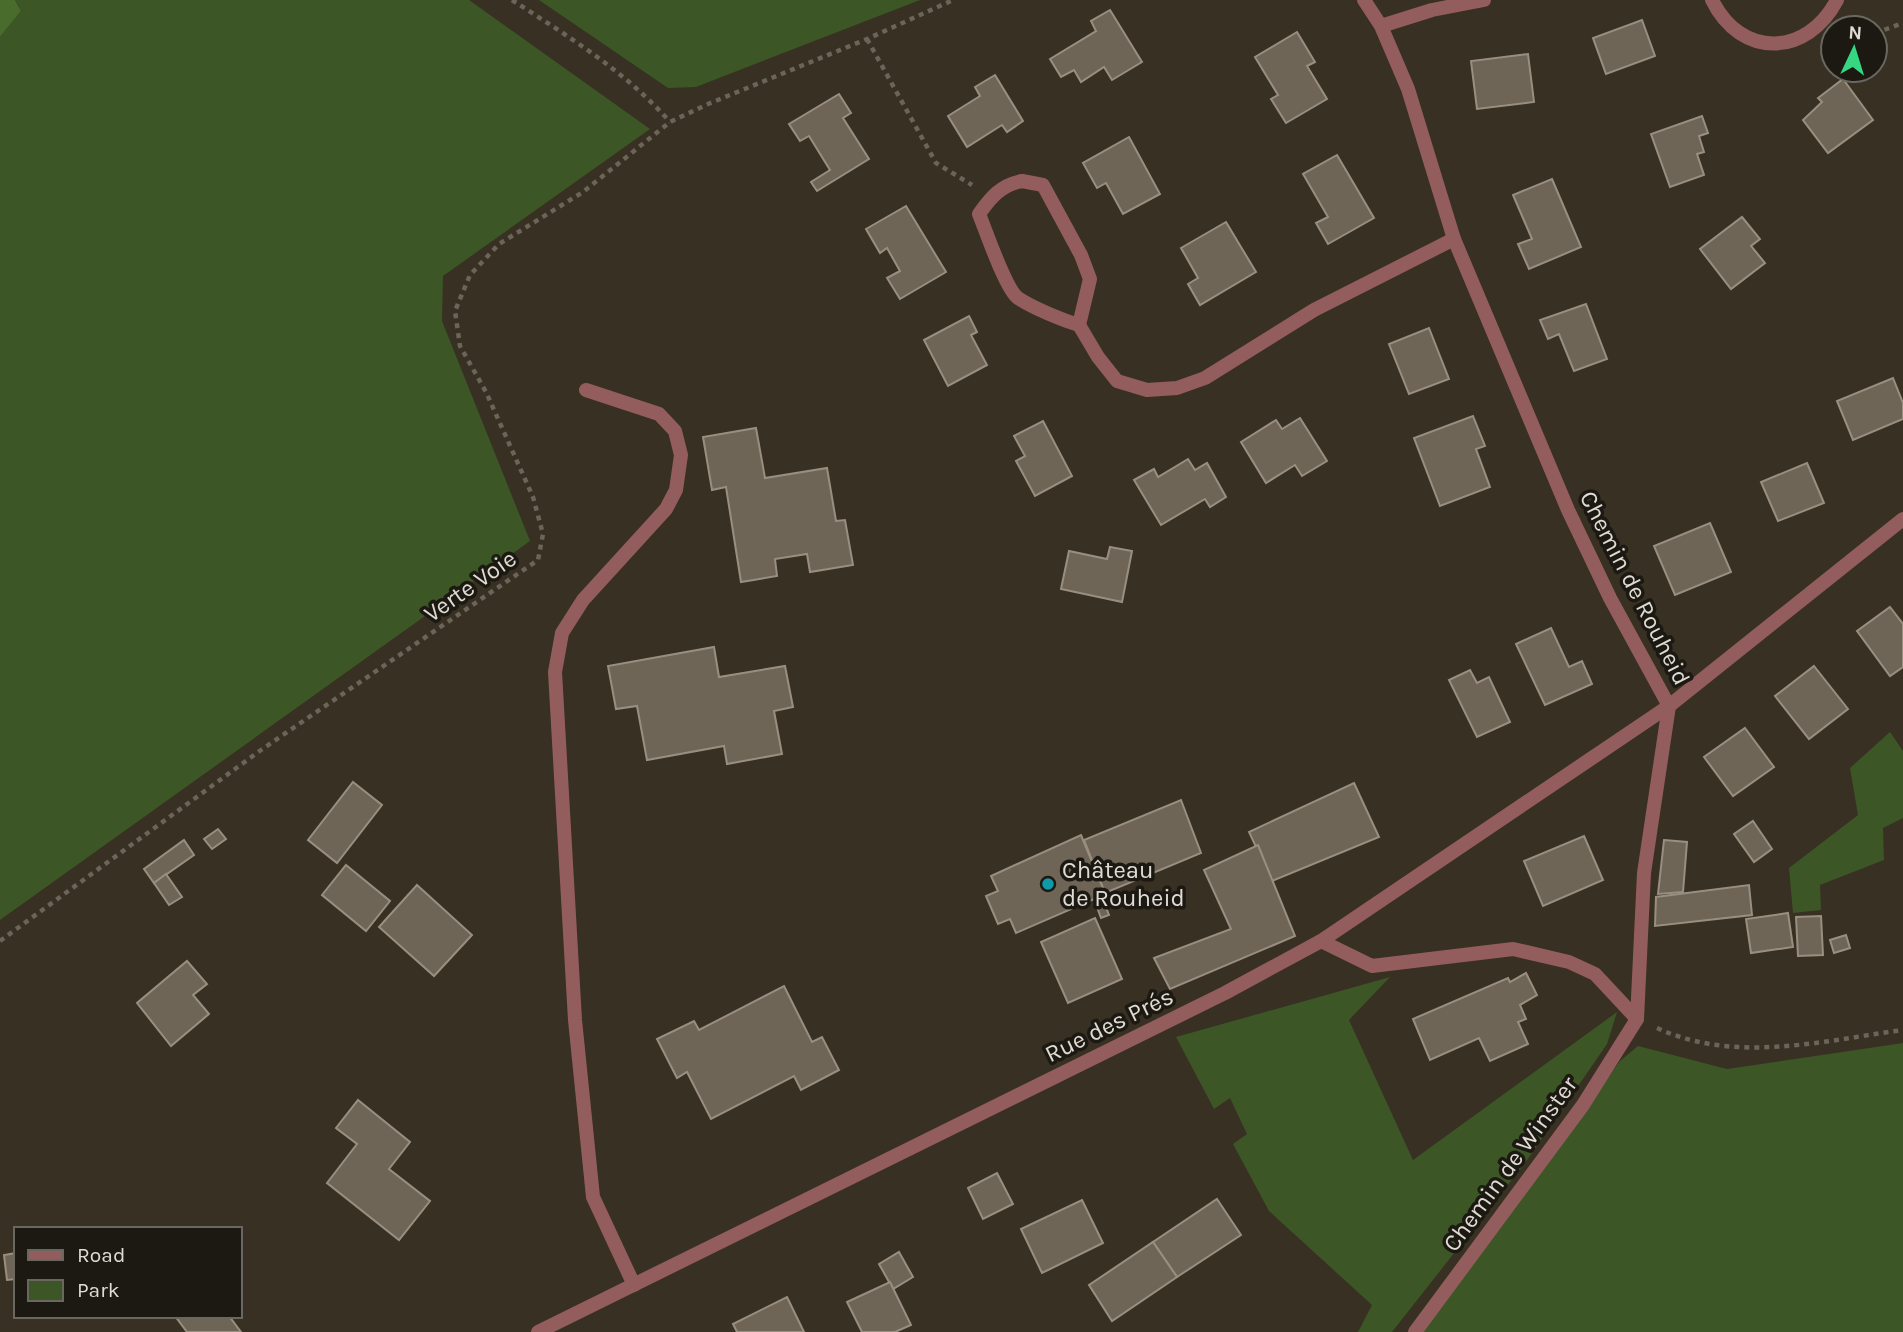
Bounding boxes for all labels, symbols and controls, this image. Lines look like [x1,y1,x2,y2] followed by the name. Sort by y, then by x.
[1819,14,1889,84] north arrow
[1848,22,1863,44] text: N
[1574,486,1696,690] street label: Chemin de Rouheid
[419,544,521,628] street label: Verte Voie
[1062,856,1185,912] place label: Château de Rouheid
[1040,876,1056,892] marker: Château de Rouheid
[1040,982,1178,1068] street label: Rue des Prés
[1437,1071,1583,1257] street label: Chemin de Winster
[14,1227,242,1318] legend
[77,1243,125,1267] text: Road
[77,1278,120,1302] text: Park

